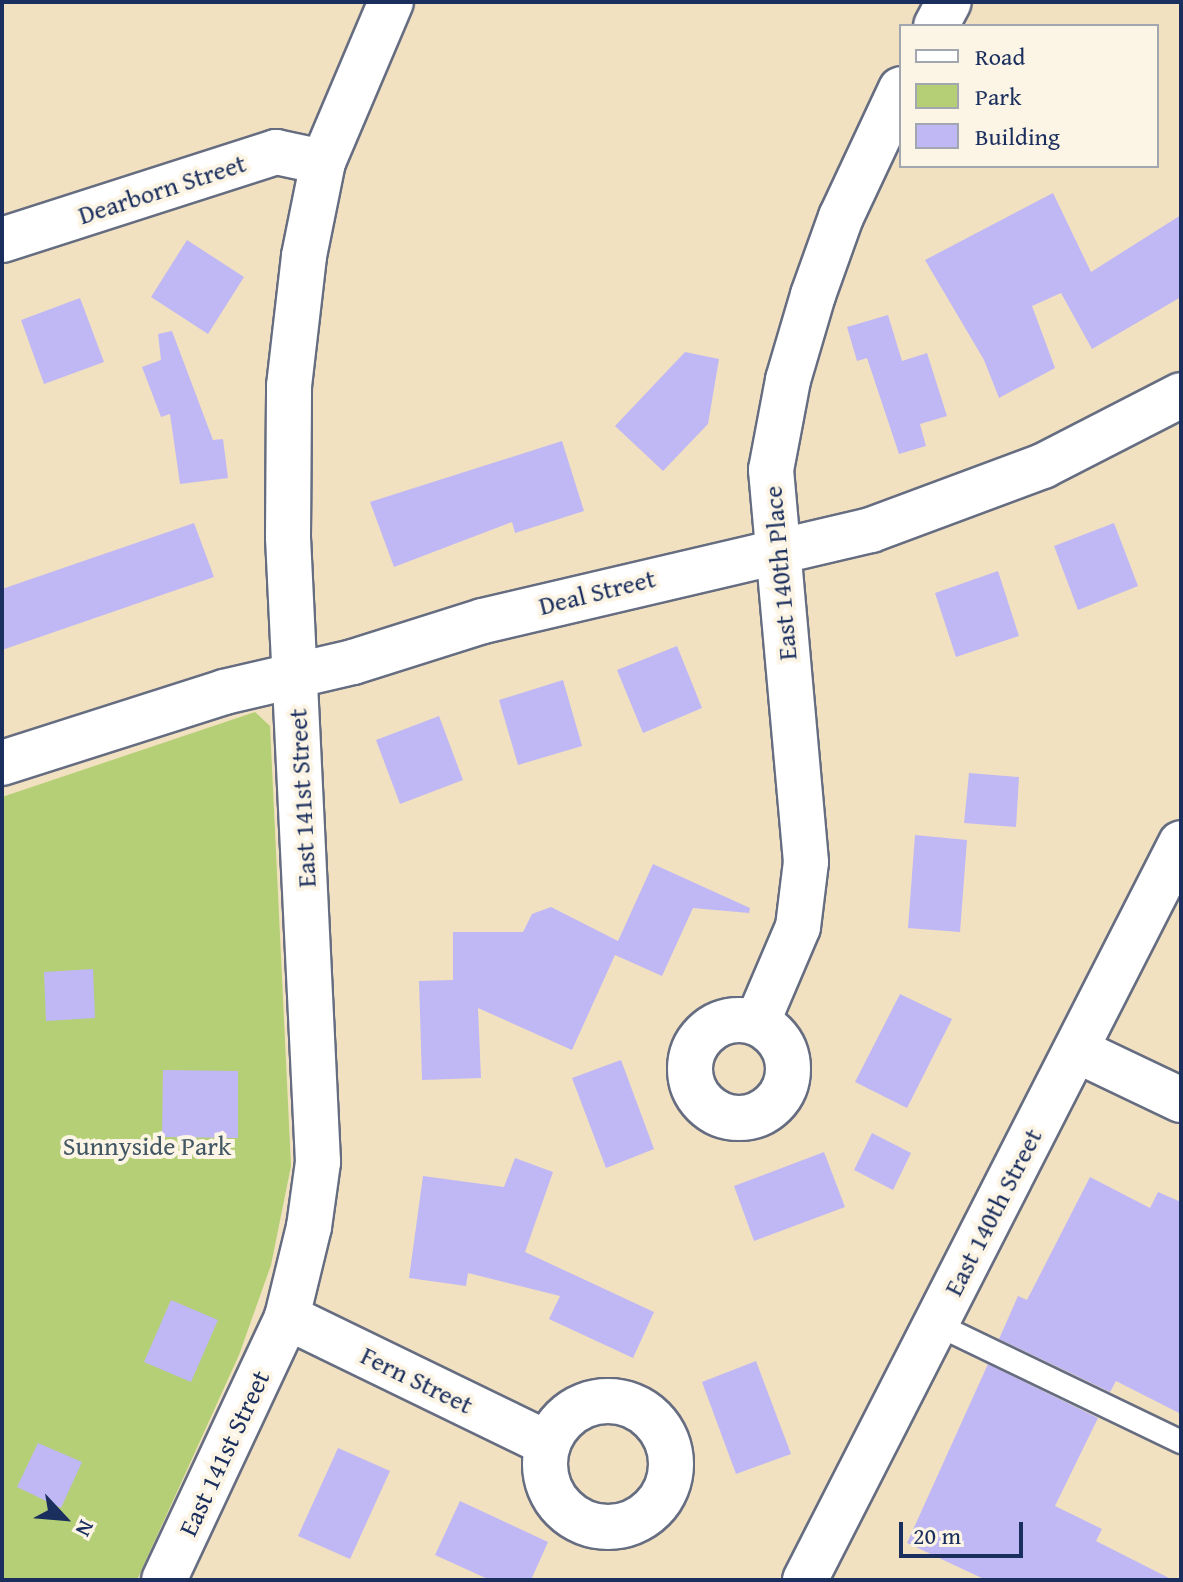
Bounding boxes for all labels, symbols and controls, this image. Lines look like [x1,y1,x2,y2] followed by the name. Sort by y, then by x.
[899,24,1159,168] legend
[975,39,1025,74] text: Road
[975,79,1021,114] text: Park
[975,119,1060,154] text: Building
[74,147,250,231] street label: Dearborn Street
[757,484,803,662] street label: East 140th Place
[535,562,659,622] street label: Deal Street
[282,708,322,888] street label: East 141st Street
[937,1123,1049,1301] street label: East 140th Street
[63,1130,231,1162] park label: Sunnyside Park
[356,1340,478,1420] street label: Fern Street
[172,1365,276,1541] street label: East 141st Street
[24,1478,104,1558] north arrow
[903,1506,1027,1556] scale bar
[68,1515,103,1542] text: N
[913,1518,961,1553] text: 20 m

